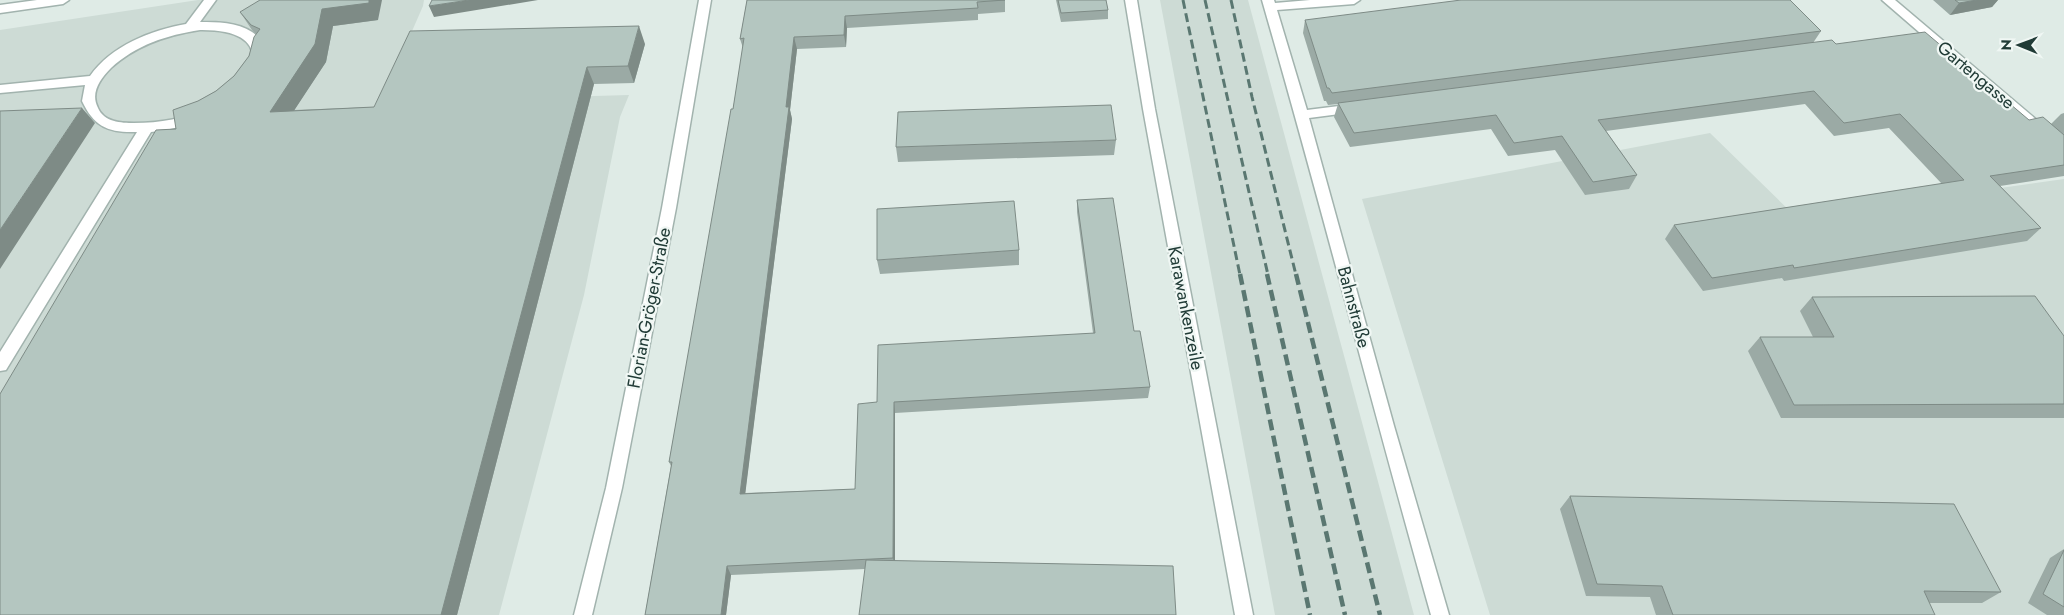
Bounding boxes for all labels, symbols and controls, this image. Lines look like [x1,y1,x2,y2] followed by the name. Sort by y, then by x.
[1994,20,2044,70] north arrow
[1931,35,2021,115] street label: Gartengasse
[1996,39,2016,51] text: N
[621,225,677,391] street label: Florian-Gröger-Straße
[1161,244,1211,372] street label: Karawankenzeile
[1331,263,1377,351] street label: Bahnstraße

